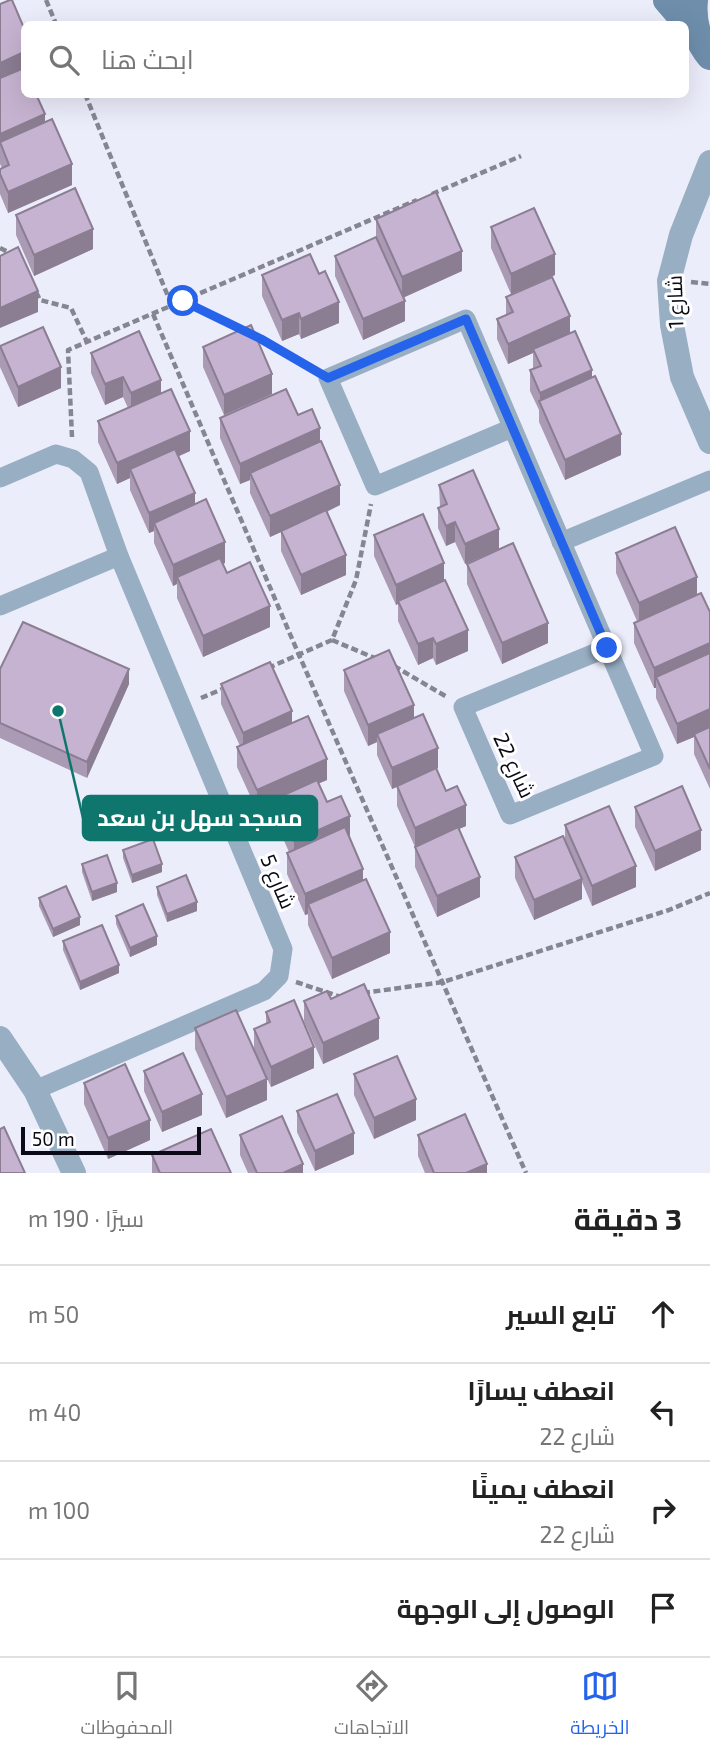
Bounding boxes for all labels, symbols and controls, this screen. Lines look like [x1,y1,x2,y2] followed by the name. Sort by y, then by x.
[21,21,689,98] search box
[45,41,83,79] icon: search
[101,43,194,74] text: ابحث هنا
[661,275,690,329] street label: شارع 1
[167,285,198,316] route start
[591,632,622,663] route end
[486,728,541,803] street label: شارع 22
[83,796,317,840] callout: مسجد سهل بن سعد
[97,803,303,832] text: مسجد سهل بن سعد
[254,850,302,913] street label: شارع 5
[21,1124,201,1156] scale bar
[32,1127,75,1150] text: 50 m
[574,1200,682,1236] text: 3 دقيقة
[28,1204,144,1232] text: سيرًا · 190 m
[644,1295,682,1333] icon: ahead
[506,1298,615,1329] text: تابع السير
[28,1300,80,1328] text: 50 m
[468,1374,615,1405] text: انعطف يسارًا
[644,1393,682,1431] icon: left
[28,1398,81,1426] text: 40 m
[539,1422,615,1450] text: شارع 22
[471,1472,615,1503] text: انعطف يمينًا
[644,1491,682,1529] icon: right
[28,1496,90,1524] text: 100 m
[539,1520,615,1548] text: شارع 22
[644,1589,682,1627] icon: arrive
[397,1592,615,1623] text: الوصول إلى الوجهة
[81,1667,173,1745] tab: المحفوظات
[334,1667,409,1745] tab: الاتجاهات
[570,1667,630,1745] tab: الخريطة

